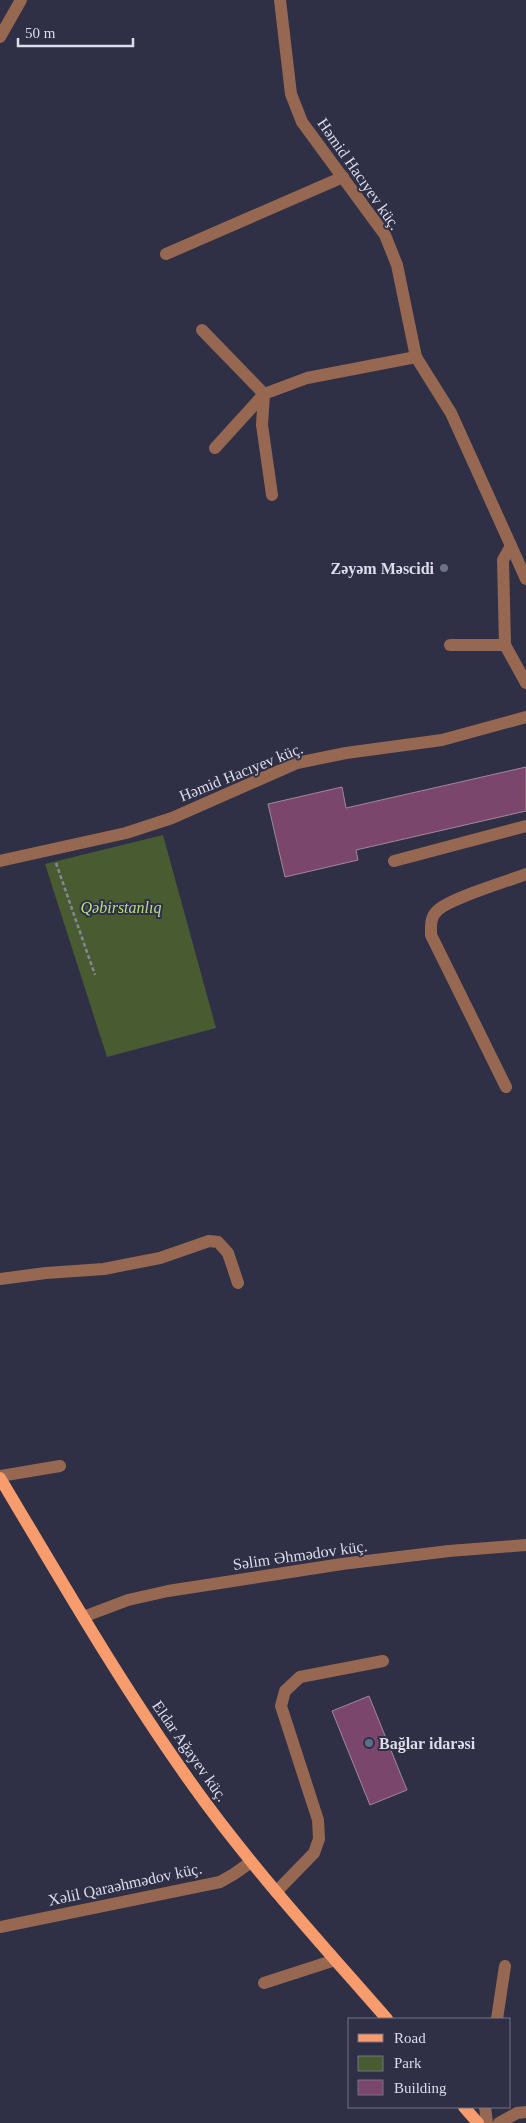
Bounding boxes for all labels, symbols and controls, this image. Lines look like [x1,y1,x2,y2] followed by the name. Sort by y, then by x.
[18,15,132,47] scale bar
[25,25,56,41] text: 50 m
[313,115,404,233] street label: Həmid Hacıyev küç.
[330,560,435,578] place label: Zəyəm Məscidi
[438,562,450,574] marker: Zəyəm Məscidi
[177,739,306,806] street label: Həmid Hacıyev küç.
[81,899,161,917] park label: Qəbirstanlıq
[232,1537,368,1574] street label: Səlim Əhmədov küç.
[148,1698,231,1805] street label: Eldar Ağayev küç.
[379,1735,476,1753] place label: Bağlar idarəsi
[363,1737,375,1749] marker: Bağlar idarəsi
[47,1859,204,1910] street label: Xəlil Qaraəhmədov küç.
[348,2018,511,2108] legend
[394,2030,426,2046] text: Road
[394,2055,422,2071] text: Park
[394,2080,447,2096] text: Building

